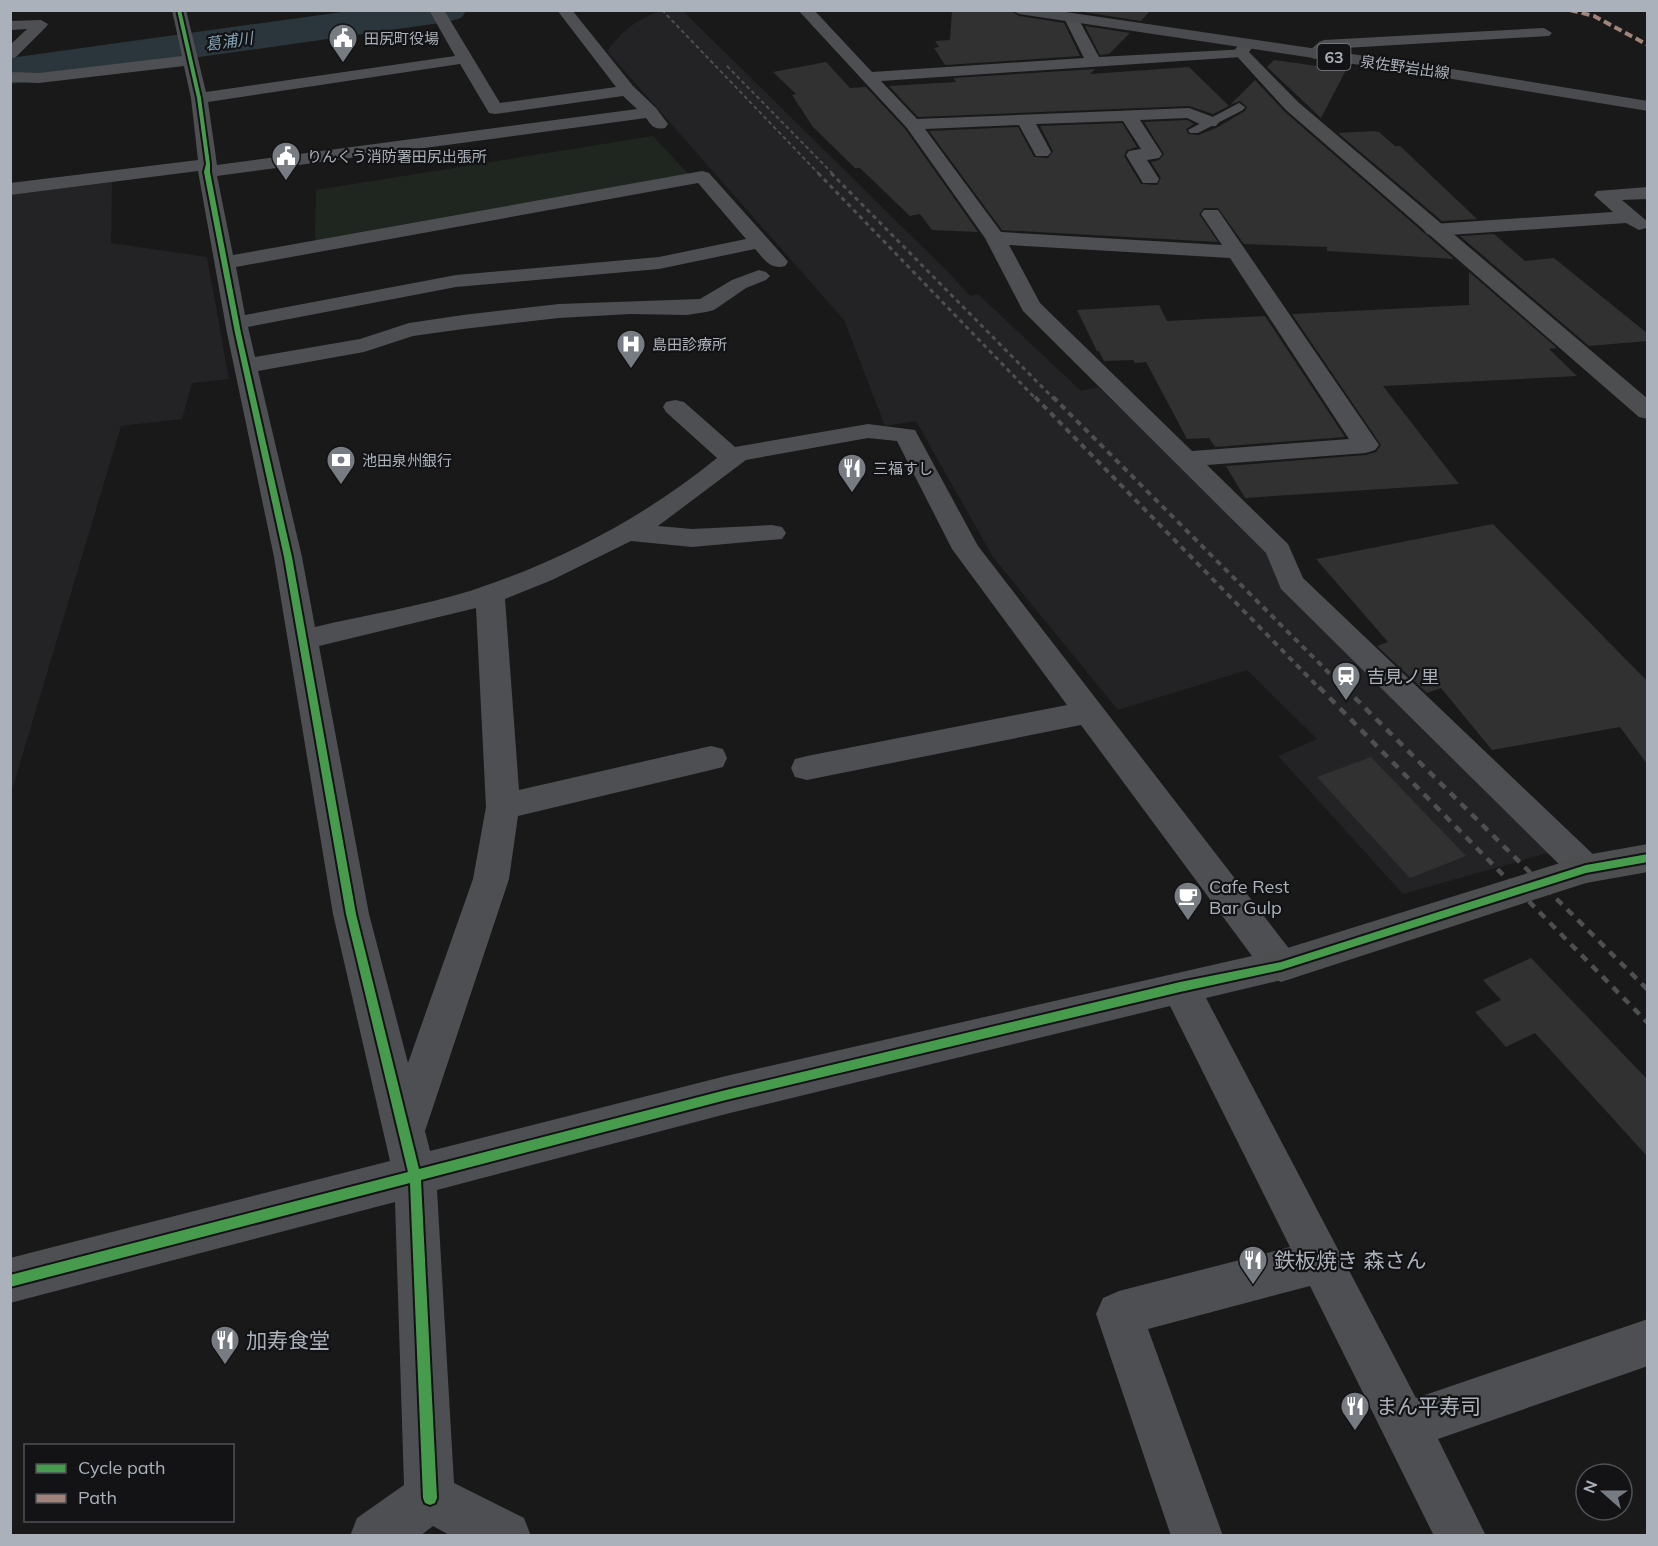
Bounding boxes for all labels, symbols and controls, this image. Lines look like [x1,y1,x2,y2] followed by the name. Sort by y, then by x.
[327,22,359,64] public building icon: 田尻町役場
[204,27,256,54] water label: 葛浦川
[364,29,439,48] place label: 田尻町役場
[1318,44,1350,70] road number: 63
[1359,51,1451,83] street label: 泉佐野岩出線
[270,140,302,182] public building icon: りんくう消防署田尻出張所
[307,147,487,166] place label: りんくう消防署田尻出張所
[615,328,647,370] hospital icon: 島田診療所
[652,335,727,354] place label: 島田診療所
[325,444,357,486] bank icon: 池田泉州銀行
[362,451,452,470] place label: 池田泉州銀行
[836,452,868,494] restaurant icon: 三福すし
[873,459,933,478] place label: 三福すし
[1330,660,1362,702] station icon: 吉見ノ里
[1367,665,1439,688] place label: 吉見ノ里
[1209,875,1289,919] place label: Cafe Rest Bar Gulp
[1172,880,1204,922] cafe icon: Cafe Rest Bar Gulp
[1237,1244,1269,1286] restaurant icon: 鉄板焼き 森さん
[1274,1247,1426,1273] place label: 鉄板焼き 森さん
[209,1324,241,1366] restaurant icon: 加寿食堂
[246,1327,330,1353] place label: 加寿食堂
[1339,1390,1371,1432] restaurant icon: まん平寿司
[1376,1393,1481,1419] place label: まん平寿司
[24,1444,234,1522] legend
[78,1456,165,1479] text: Cycle path
[1574,1462,1634,1522] north arrow
[1578,1477,1601,1496] text: N
[78,1486,117,1509] text: Path

